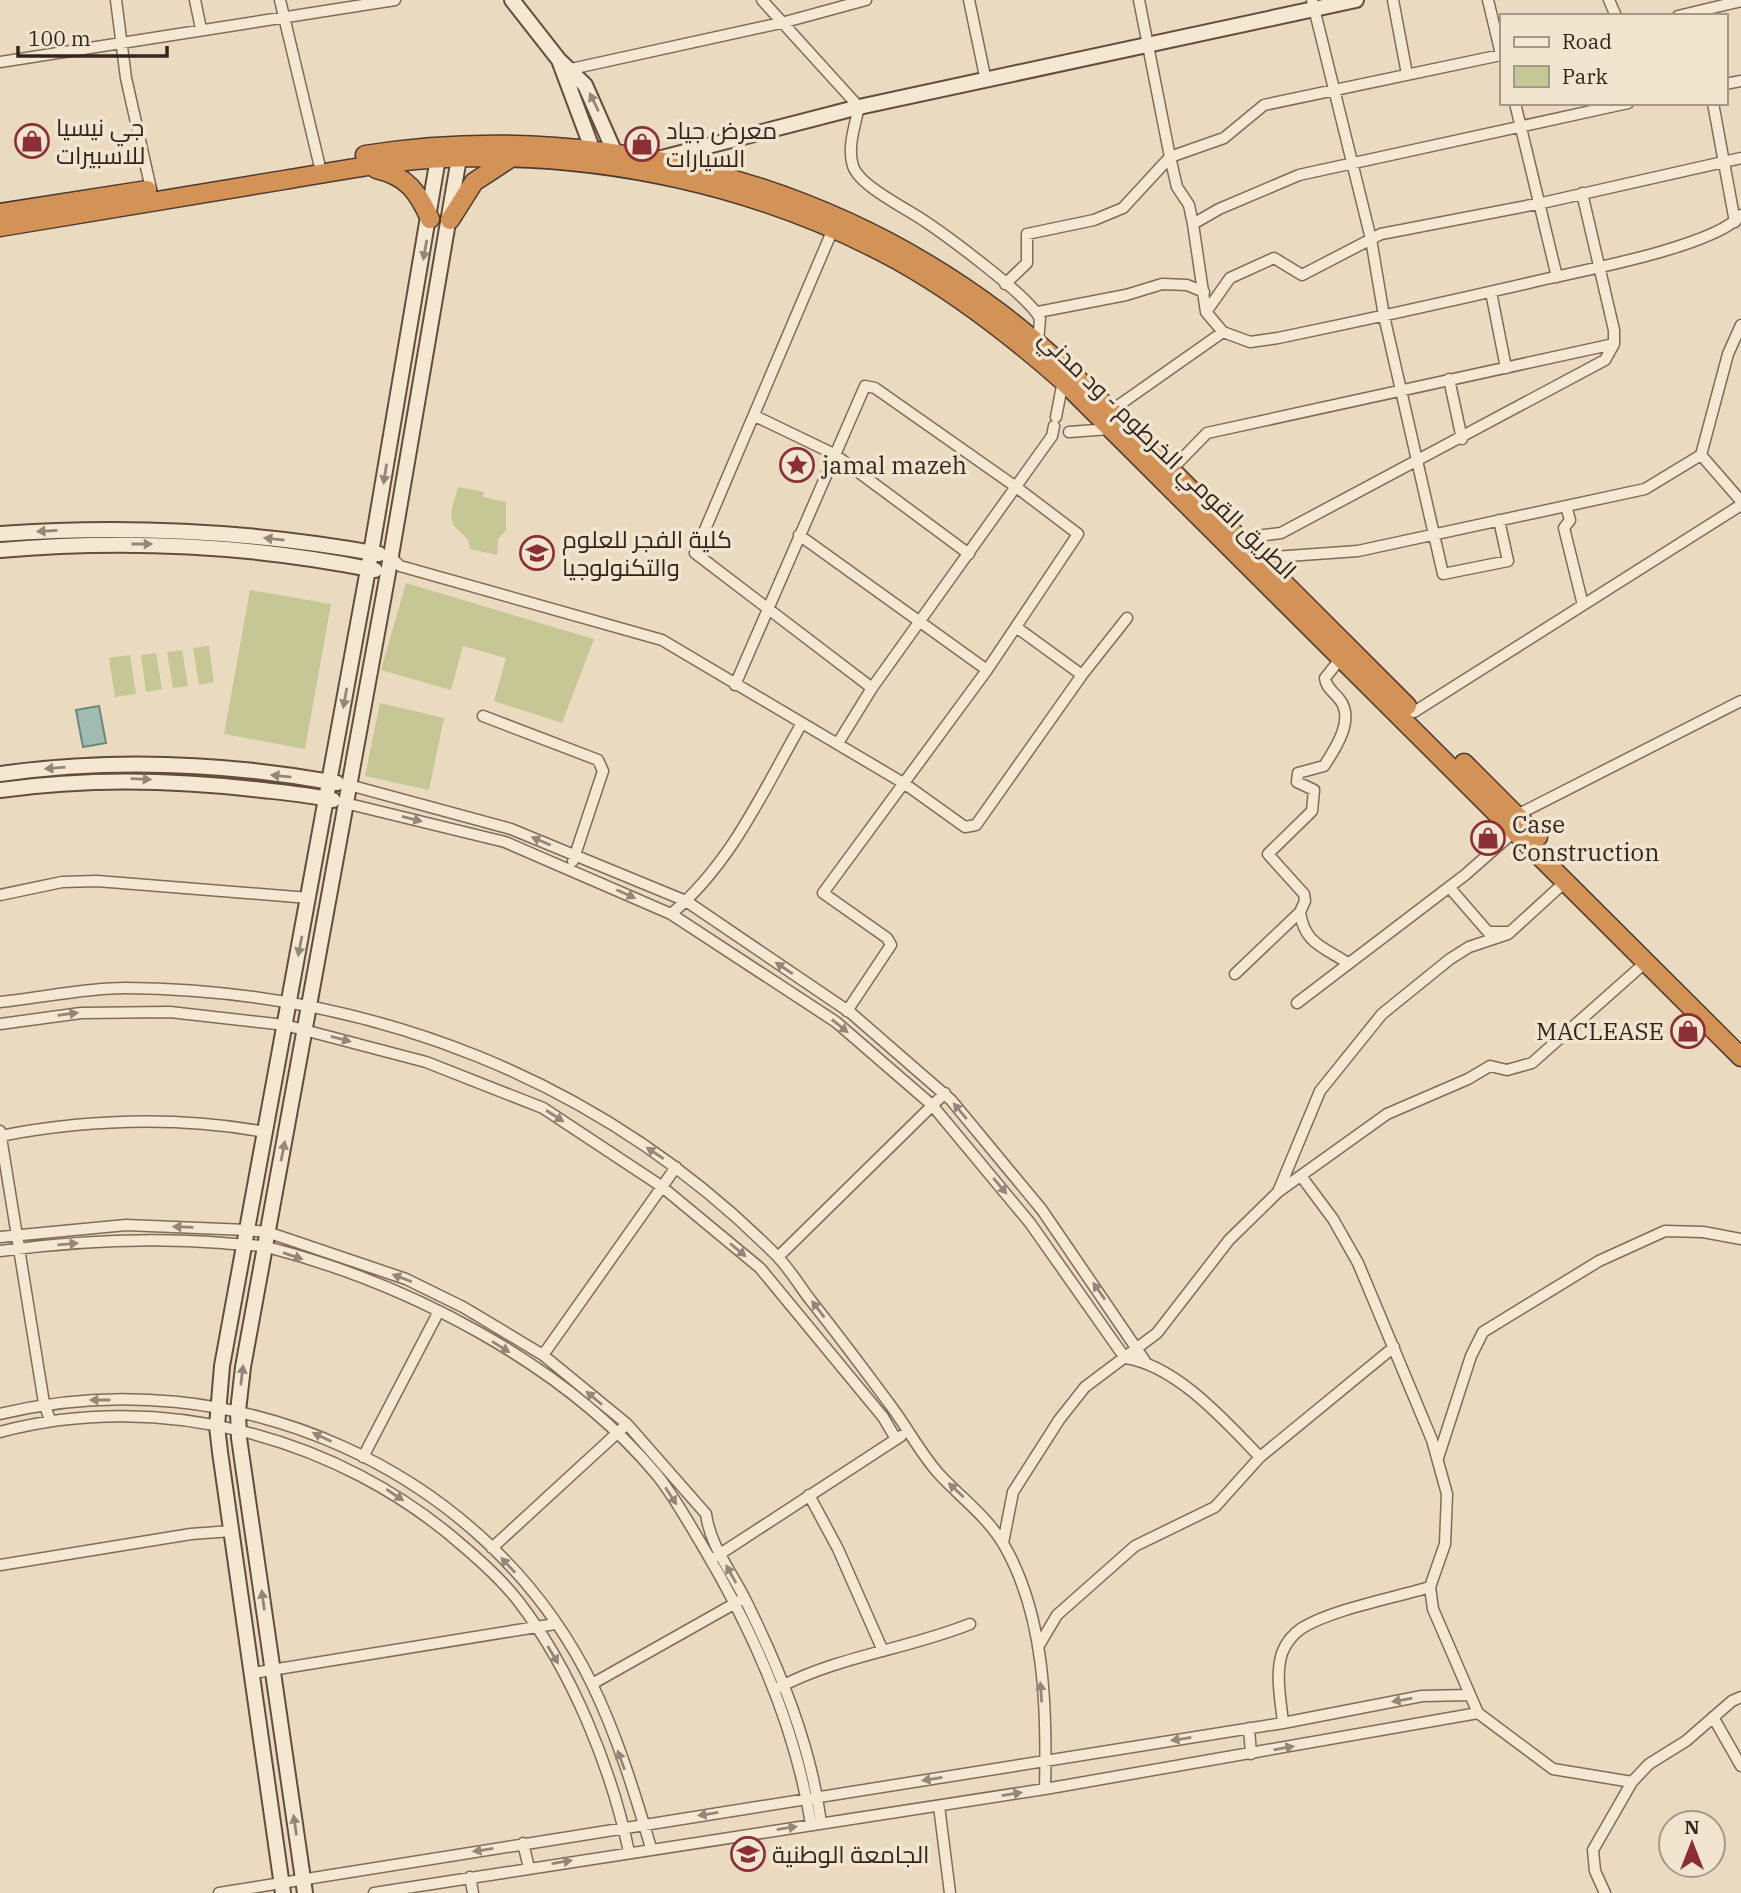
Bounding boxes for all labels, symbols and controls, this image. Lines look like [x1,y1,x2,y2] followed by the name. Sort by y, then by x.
[18,14,166,58] scale bar
[1500,14,1727,105] legend
[28,24,91,52] text: 100 m
[1562,27,1612,55] text: Road
[1562,62,1609,90] text: Park
[589,92,600,112] one-way arrow
[56,111,145,171] place label: جي نيسيا للاسبيرات
[666,114,777,174] place label: معرض جياد السيارات
[13,122,51,160] shop icon: جي نيسيا للاسبيرات
[623,125,661,163] shop icon: معرض جياد السيارات
[419,239,430,261] one-way arrow
[1030,322,1304,589] street label: الطريق القومي الخرطوم - ود مدني
[778,446,816,484] place icon: jamal mazeh
[821,449,967,481] place label: jamal mazeh
[379,463,390,485] one-way arrow
[562,523,732,583] place label: كلية الفجر للعلوم والتكنولوجيا
[36,526,58,537] one-way arrow
[263,534,285,545] one-way arrow
[518,534,556,572] school or university icon: كلية الفجر للعلوم والتكنولوجيا
[131,538,153,550] one-way arrow
[339,687,350,709] one-way arrow
[44,763,66,774] one-way arrow
[270,771,292,782] one-way arrow
[130,774,152,785] one-way arrow
[1512,808,1659,868] place label: Case Construction
[401,814,423,825] one-way arrow
[1469,819,1507,857] shop icon: Case Construction
[530,835,551,846] one-way arrow
[616,888,636,900] one-way arrow
[294,935,305,957] one-way arrow
[775,961,793,975] one-way arrow
[57,1009,79,1020] one-way arrow
[1669,1012,1707,1050] shop icon: MACLEASE
[1536,1015,1664,1047] place label: MACLEASE
[830,1018,848,1033] one-way arrow
[331,1034,353,1045] one-way arrow
[953,1102,968,1120] one-way arrow
[545,1109,564,1122] one-way arrow
[277,1140,288,1162] one-way arrow
[645,1147,664,1160] one-way arrow
[992,1178,1007,1195] one-way arrow
[171,1222,193,1233] one-way arrow
[57,1238,79,1249] one-way arrow
[729,1242,747,1258] one-way arrow
[283,1251,304,1262] one-way arrow
[392,1273,413,1284] one-way arrow
[1092,1282,1106,1300] one-way arrow
[810,1301,825,1319] one-way arrow
[491,1341,510,1354] one-way arrow
[237,1364,248,1386] one-way arrow
[586,1390,604,1405] one-way arrow
[88,1394,110,1406] one-way arrow
[312,1431,332,1442] one-way arrow
[948,1482,965,1498] one-way arrow
[664,1486,677,1506] one-way arrow
[385,1489,404,1502] one-way arrow
[500,1556,516,1574] one-way arrow
[725,1564,737,1584] one-way arrow
[258,1589,269,1611] one-way arrow
[547,1645,560,1664] one-way arrow
[1035,1681,1046,1703] one-way arrow
[1391,1694,1413,1705] one-way arrow
[1170,1734,1192,1745] one-way arrow
[1273,1742,1295,1753] one-way arrow
[616,1749,627,1770] one-way arrow
[921,1774,943,1785] one-way arrow
[1001,1788,1023,1799] one-way arrow
[697,1809,719,1820] one-way arrow
[1657,1809,1727,1879] north arrow
[289,1814,300,1836] one-way arrow
[1684,1815,1700,1839] text: N
[776,1822,798,1833] one-way arrow
[729,1835,767,1873] school or university icon: الجامعة الوطنية
[772,1838,929,1870] place label: الجامعة الوطنية
[472,1845,494,1856] one-way arrow
[551,1856,573,1867] one-way arrow

